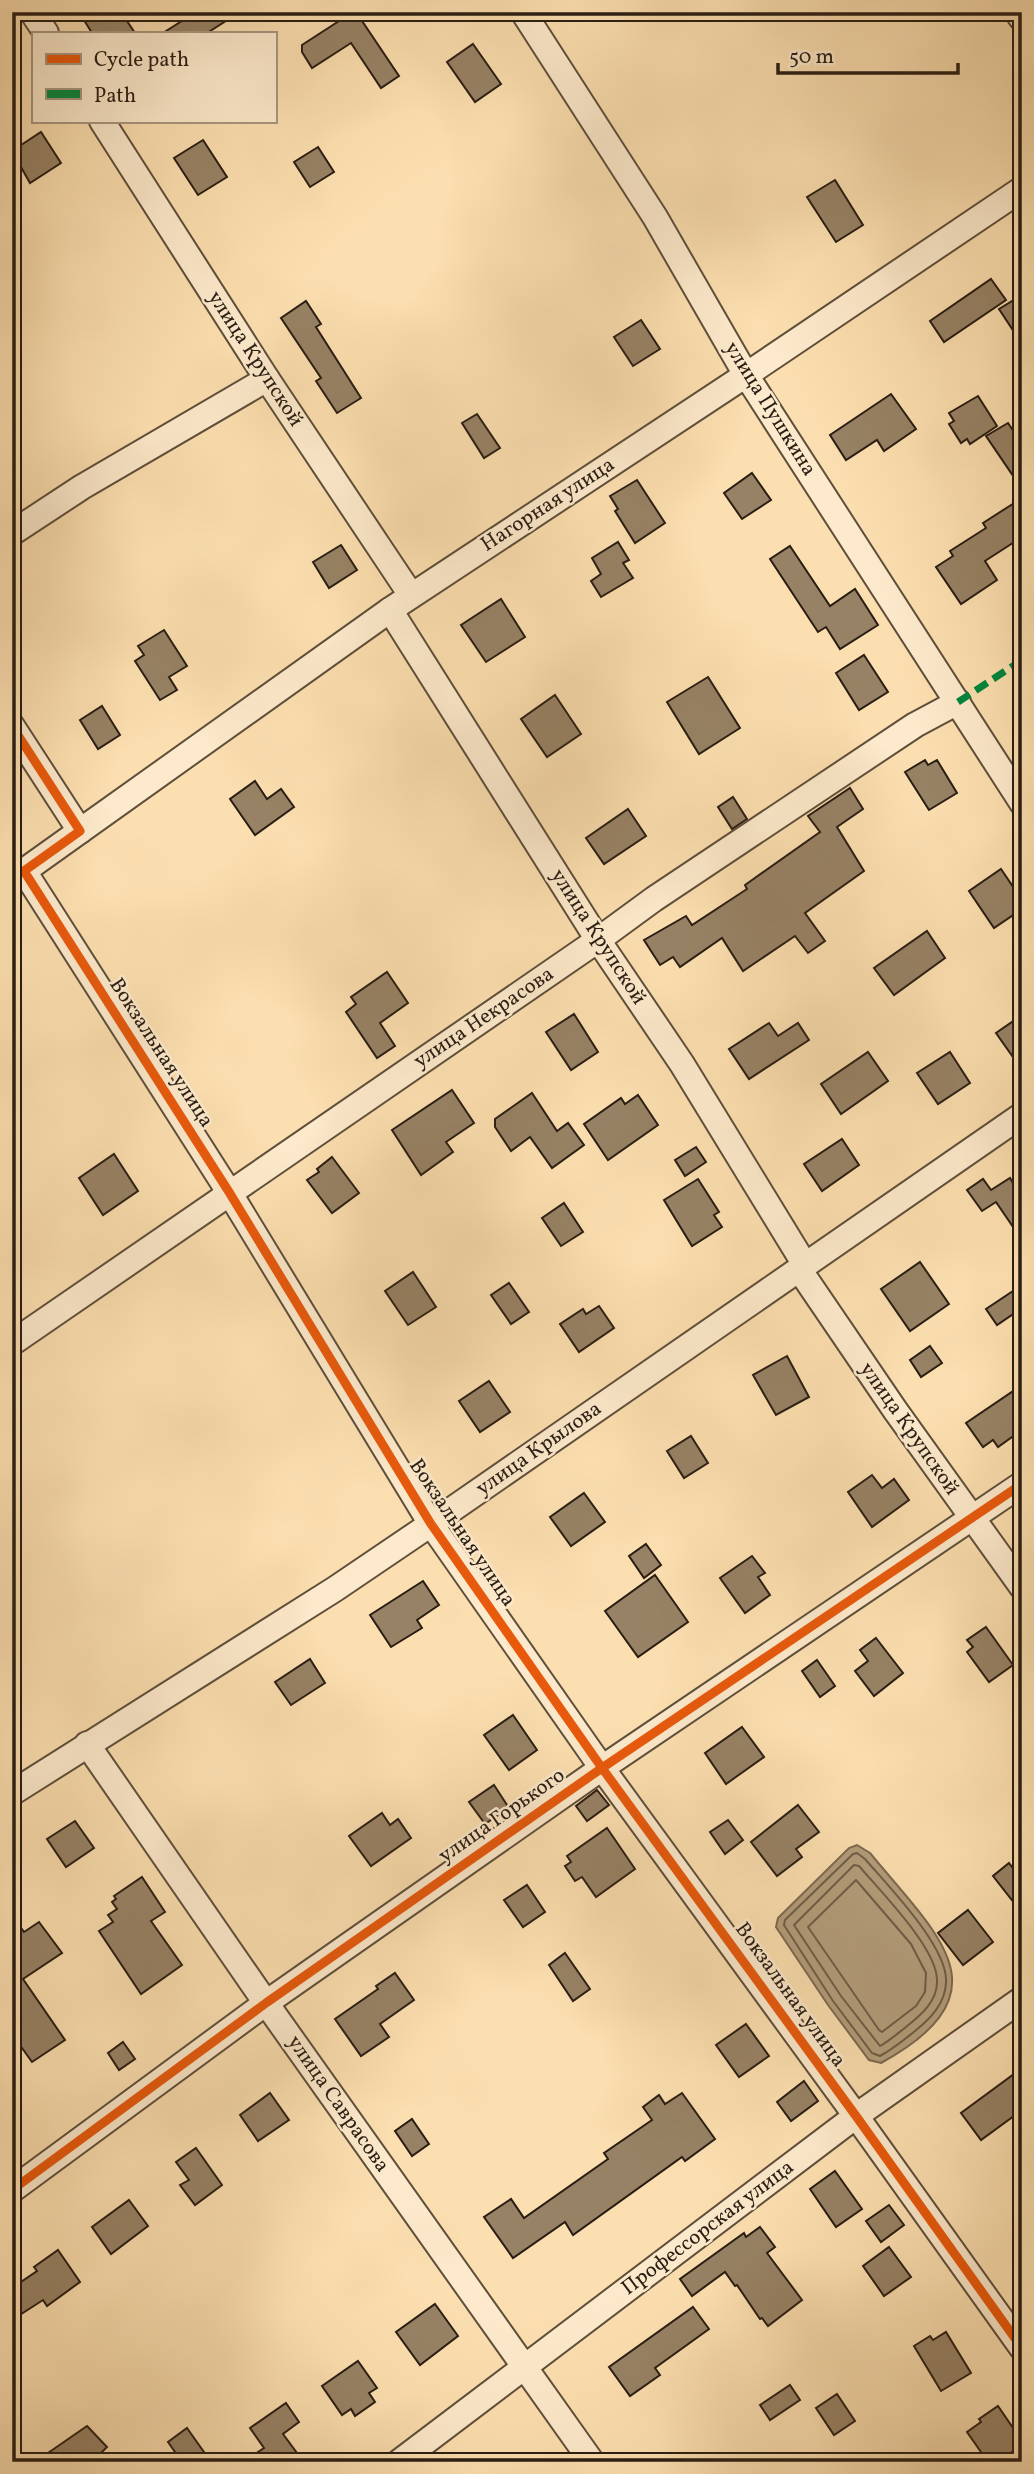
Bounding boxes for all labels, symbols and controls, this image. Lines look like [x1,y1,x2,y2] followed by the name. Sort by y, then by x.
[32,32,276,122] legend
[778,32,959,76] scale bar
[789,43,834,72] text: 50 m
[94,46,189,75] text: Cycle path
[94,82,136,111] text: Path
[200,285,310,433] street label: улица Крупской
[717,336,823,482] street label: улица Пушкина
[475,451,621,559] street label: Нагорная улица
[543,863,653,1011] street label: улица Крупской
[408,960,560,1076] street label: улица Некрасова
[102,973,220,1133] street label: Вокзальная улица
[852,1357,966,1502] street label: улица Крупской
[470,1395,608,1503] street label: улица Крылова
[402,1453,522,1613] street label: Вокзальная улица
[433,1762,571,1870] street label: улица Горького
[727,1917,853,2073] street label: Вокзальная улица
[280,2029,396,2179] street label: улица Саврасова
[616,2153,800,2303] street label: Профессорская улица

